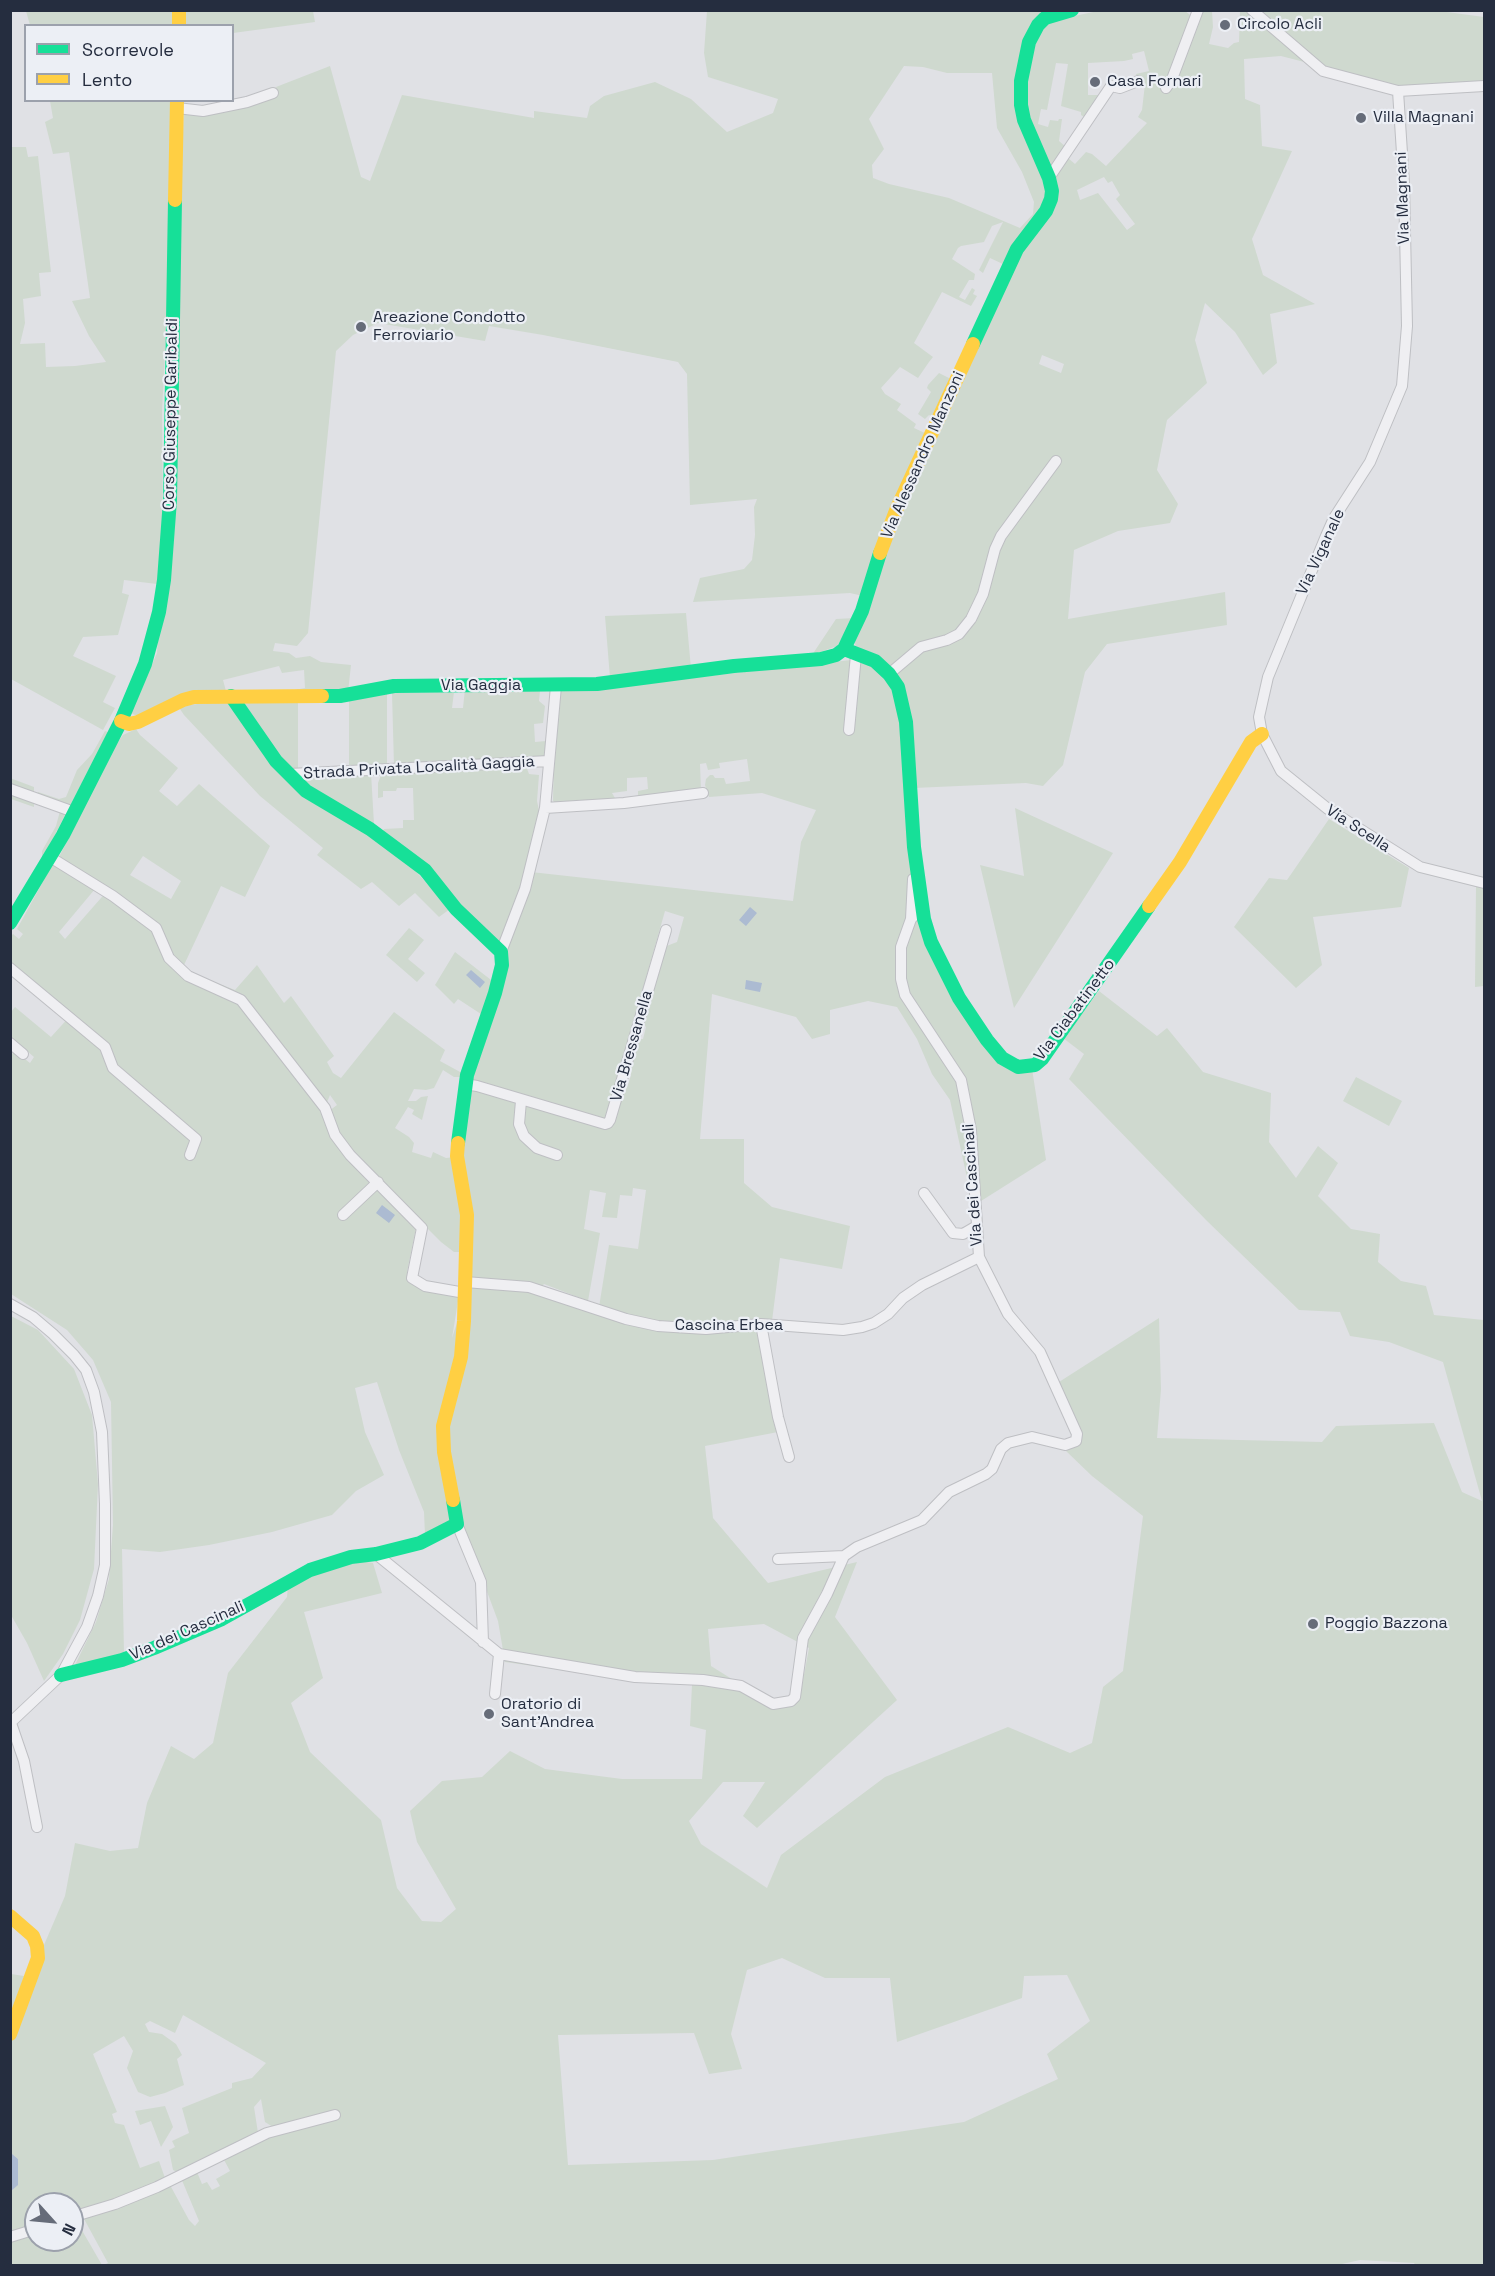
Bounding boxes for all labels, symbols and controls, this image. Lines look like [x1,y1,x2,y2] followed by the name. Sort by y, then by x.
[1237,15,1322,35] place label: Circolo Acli
[1218,18,1232,32] marker: Circolo Acli
[24,24,234,102] legend
[82,38,174,61] text: Scorrevole
[82,68,132,91] text: Lento
[1107,72,1202,92] place label: Casa Fornari
[1088,75,1102,89] marker: Casa Fornari
[1373,108,1474,128] place label: Villa Magnani
[1354,111,1368,125] marker: Villa Magnani
[1392,151,1414,245] street label: Via Magnani
[373,308,526,346] place label: Areazione Condotto Ferroviario
[160,318,182,510] street label: Corso Giuseppe Garibaldi
[354,320,368,334] marker: Areazione Condotto Ferroviario
[877,368,969,542] street label: Via Alessandro Manzoni
[1293,506,1349,598] street label: Via Viganale
[441,676,521,696] street label: Via Gaggia
[303,752,535,784] street label: Strada Privata Località Gaggia
[1322,801,1394,857] street label: Via Scella
[1030,955,1120,1065] street label: Via Ciabatinetto
[607,988,657,1104] street label: Via Bressanella
[959,1123,987,1247] street label: Via dei Cascinali
[675,1316,783,1336] street label: Cascina Erbea
[127,1597,247,1665] street label: Via dei Cascinali
[1325,1614,1448,1634] place label: Poggio Bazzona
[1306,1617,1320,1631] marker: Poggio Bazzona
[501,1695,594,1733] place label: Oratorio di Sant'Andrea
[482,1707,496,1721] marker: Oratorio di Sant'Andrea
[24,2192,84,2252] north arrow
[57,2220,80,2239] text: N

